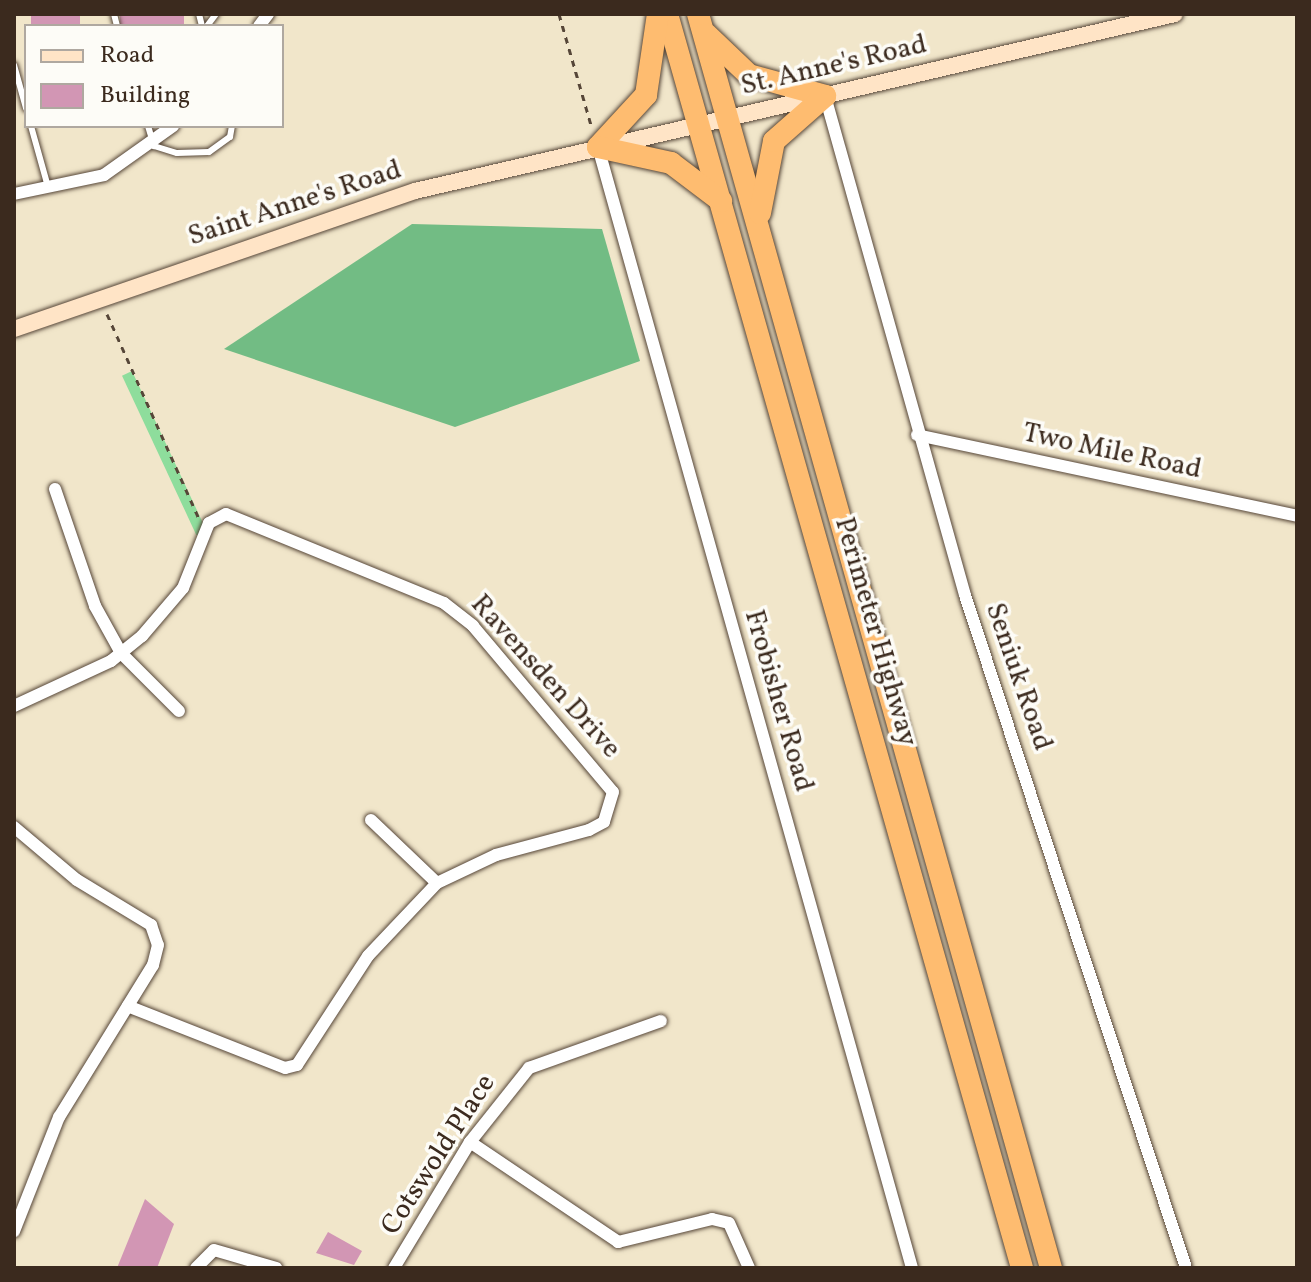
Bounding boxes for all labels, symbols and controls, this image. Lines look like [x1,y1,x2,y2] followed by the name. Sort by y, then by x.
[24,24,284,128] legend
[738,28,930,104] street label: St. Anne's Road
[100,39,154,73] text: Road
[100,79,190,113] text: Building
[184,154,406,254] street label: Saint Anne's Road
[1020,417,1204,487] street label: Two Mile Road
[826,514,924,750] street label: Perimeter Highway
[463,588,627,766] street label: Ravensden Drive
[977,599,1059,755] street label: Seniuk Road
[736,606,820,796] street label: Frobisher Road
[375,1068,503,1242] street label: Cotswold Place

